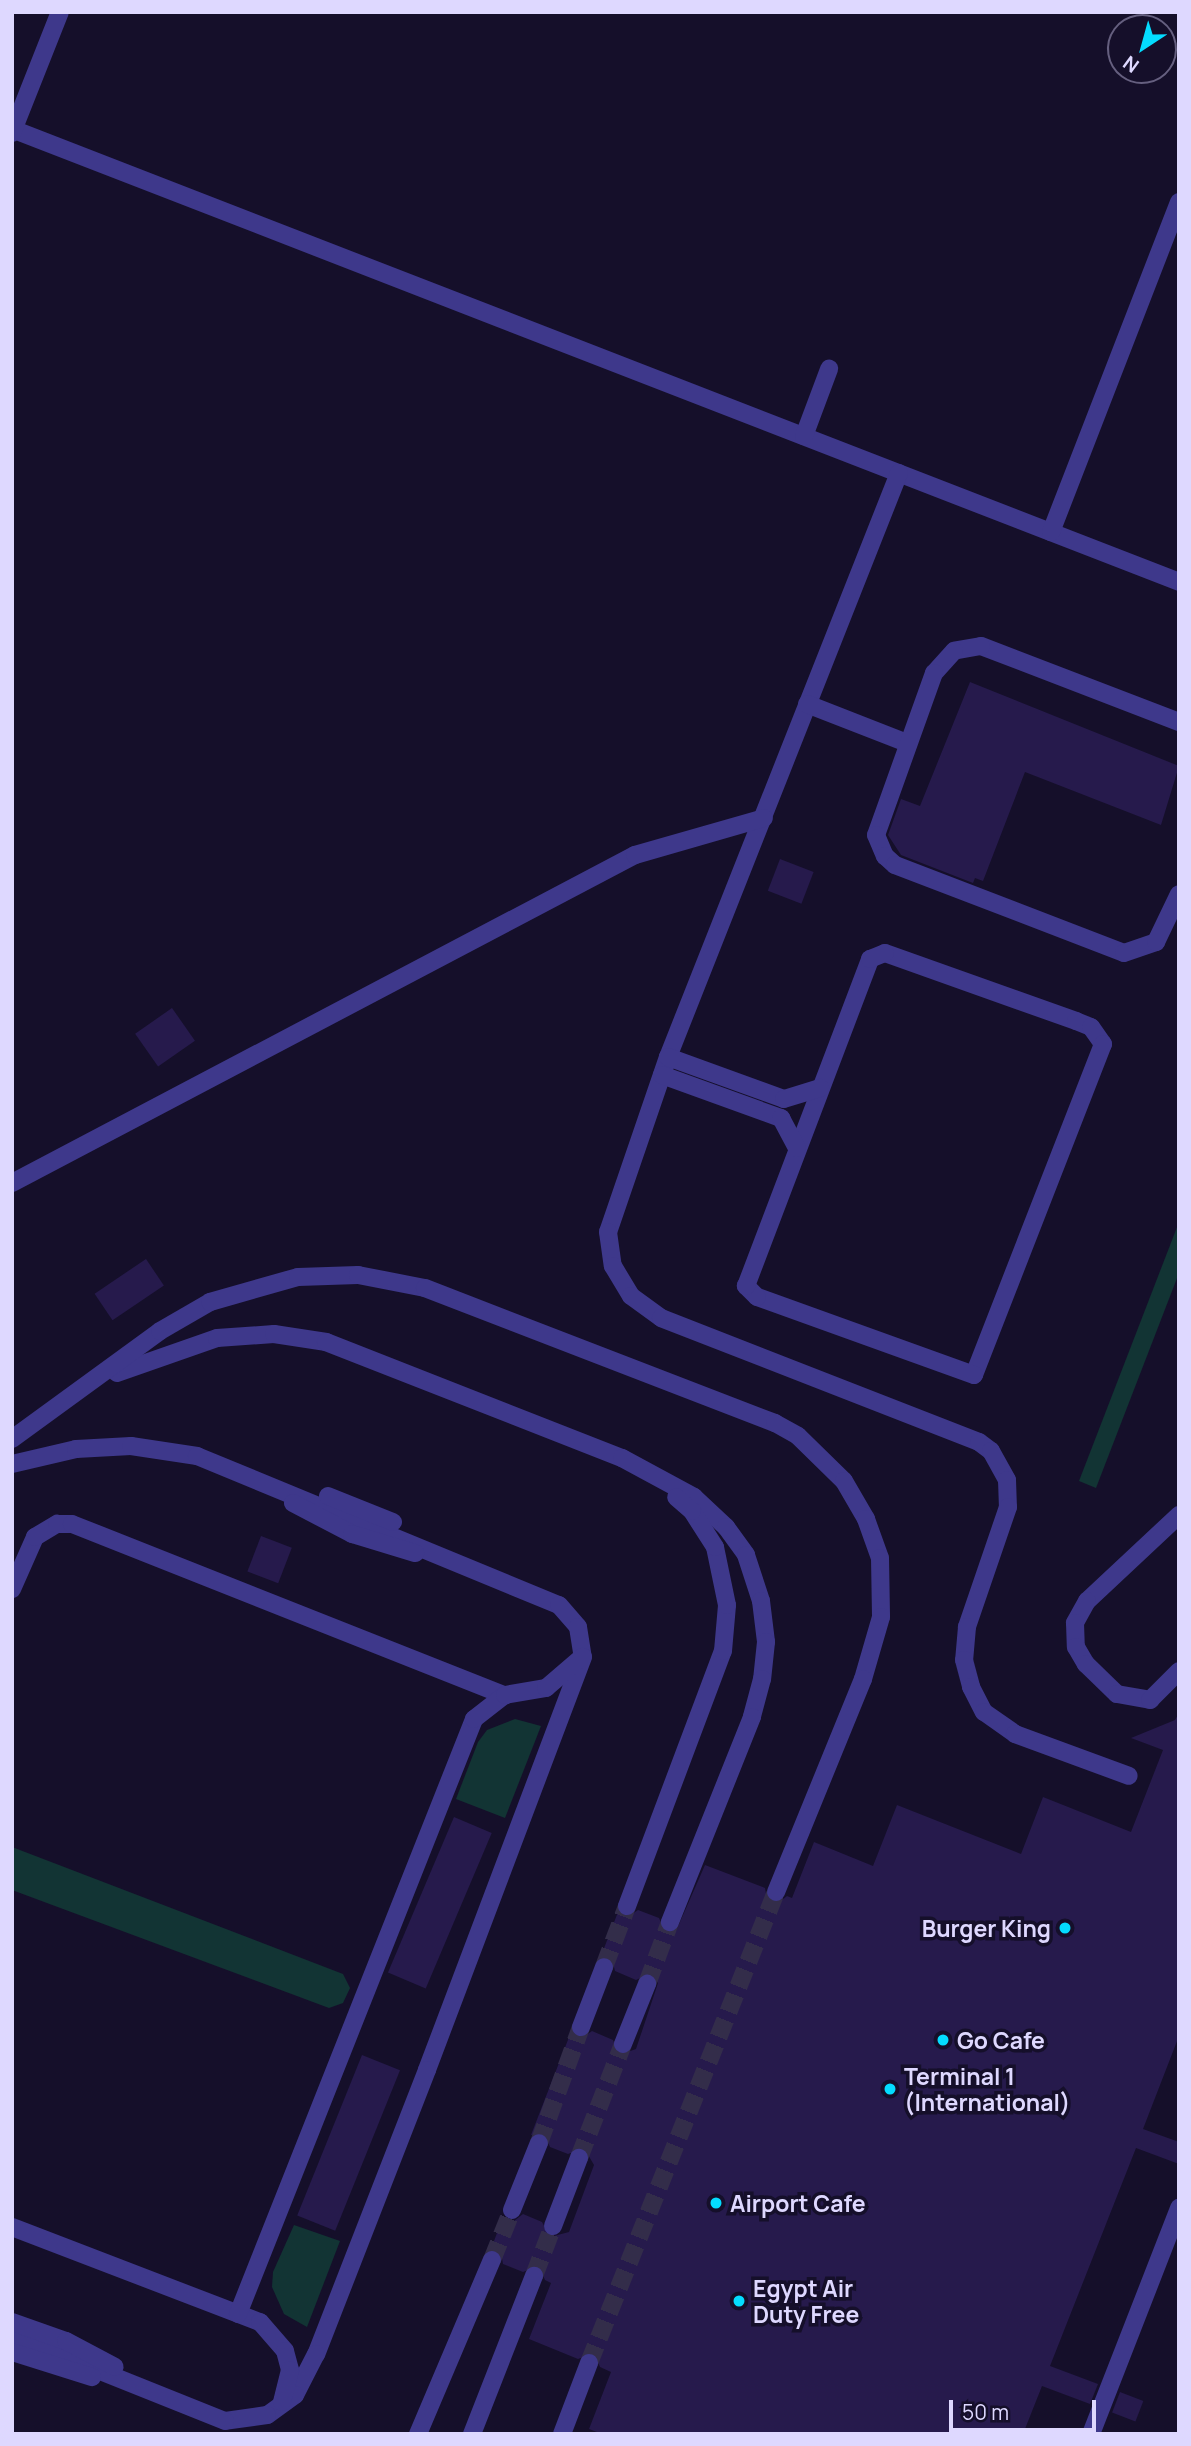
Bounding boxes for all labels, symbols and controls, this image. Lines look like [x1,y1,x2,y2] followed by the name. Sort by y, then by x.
[1107,14,1177,84] north arrow
[1118,50,1144,79] text: N
[922,1914,1051,1942] place label: Burger King
[1057,1920,1073,1936] marker: Burger King
[957,2026,1045,2054] place label: Go Cafe
[935,2032,951,2048] marker: Go Cafe
[904,2062,1070,2116] place label: Terminal 1 (International)
[882,2081,898,2097] marker: Terminal 1 (International)
[730,2189,865,2217] place label: Airport Cafe
[708,2195,724,2211] marker: Airport Cafe
[753,2274,859,2328] place label: Egypt Air Duty Free
[731,2293,747,2309] marker: Egypt Air Duty Free
[953,2386,1100,2430] scale bar
[962,2398,1009,2426] text: 50 m

